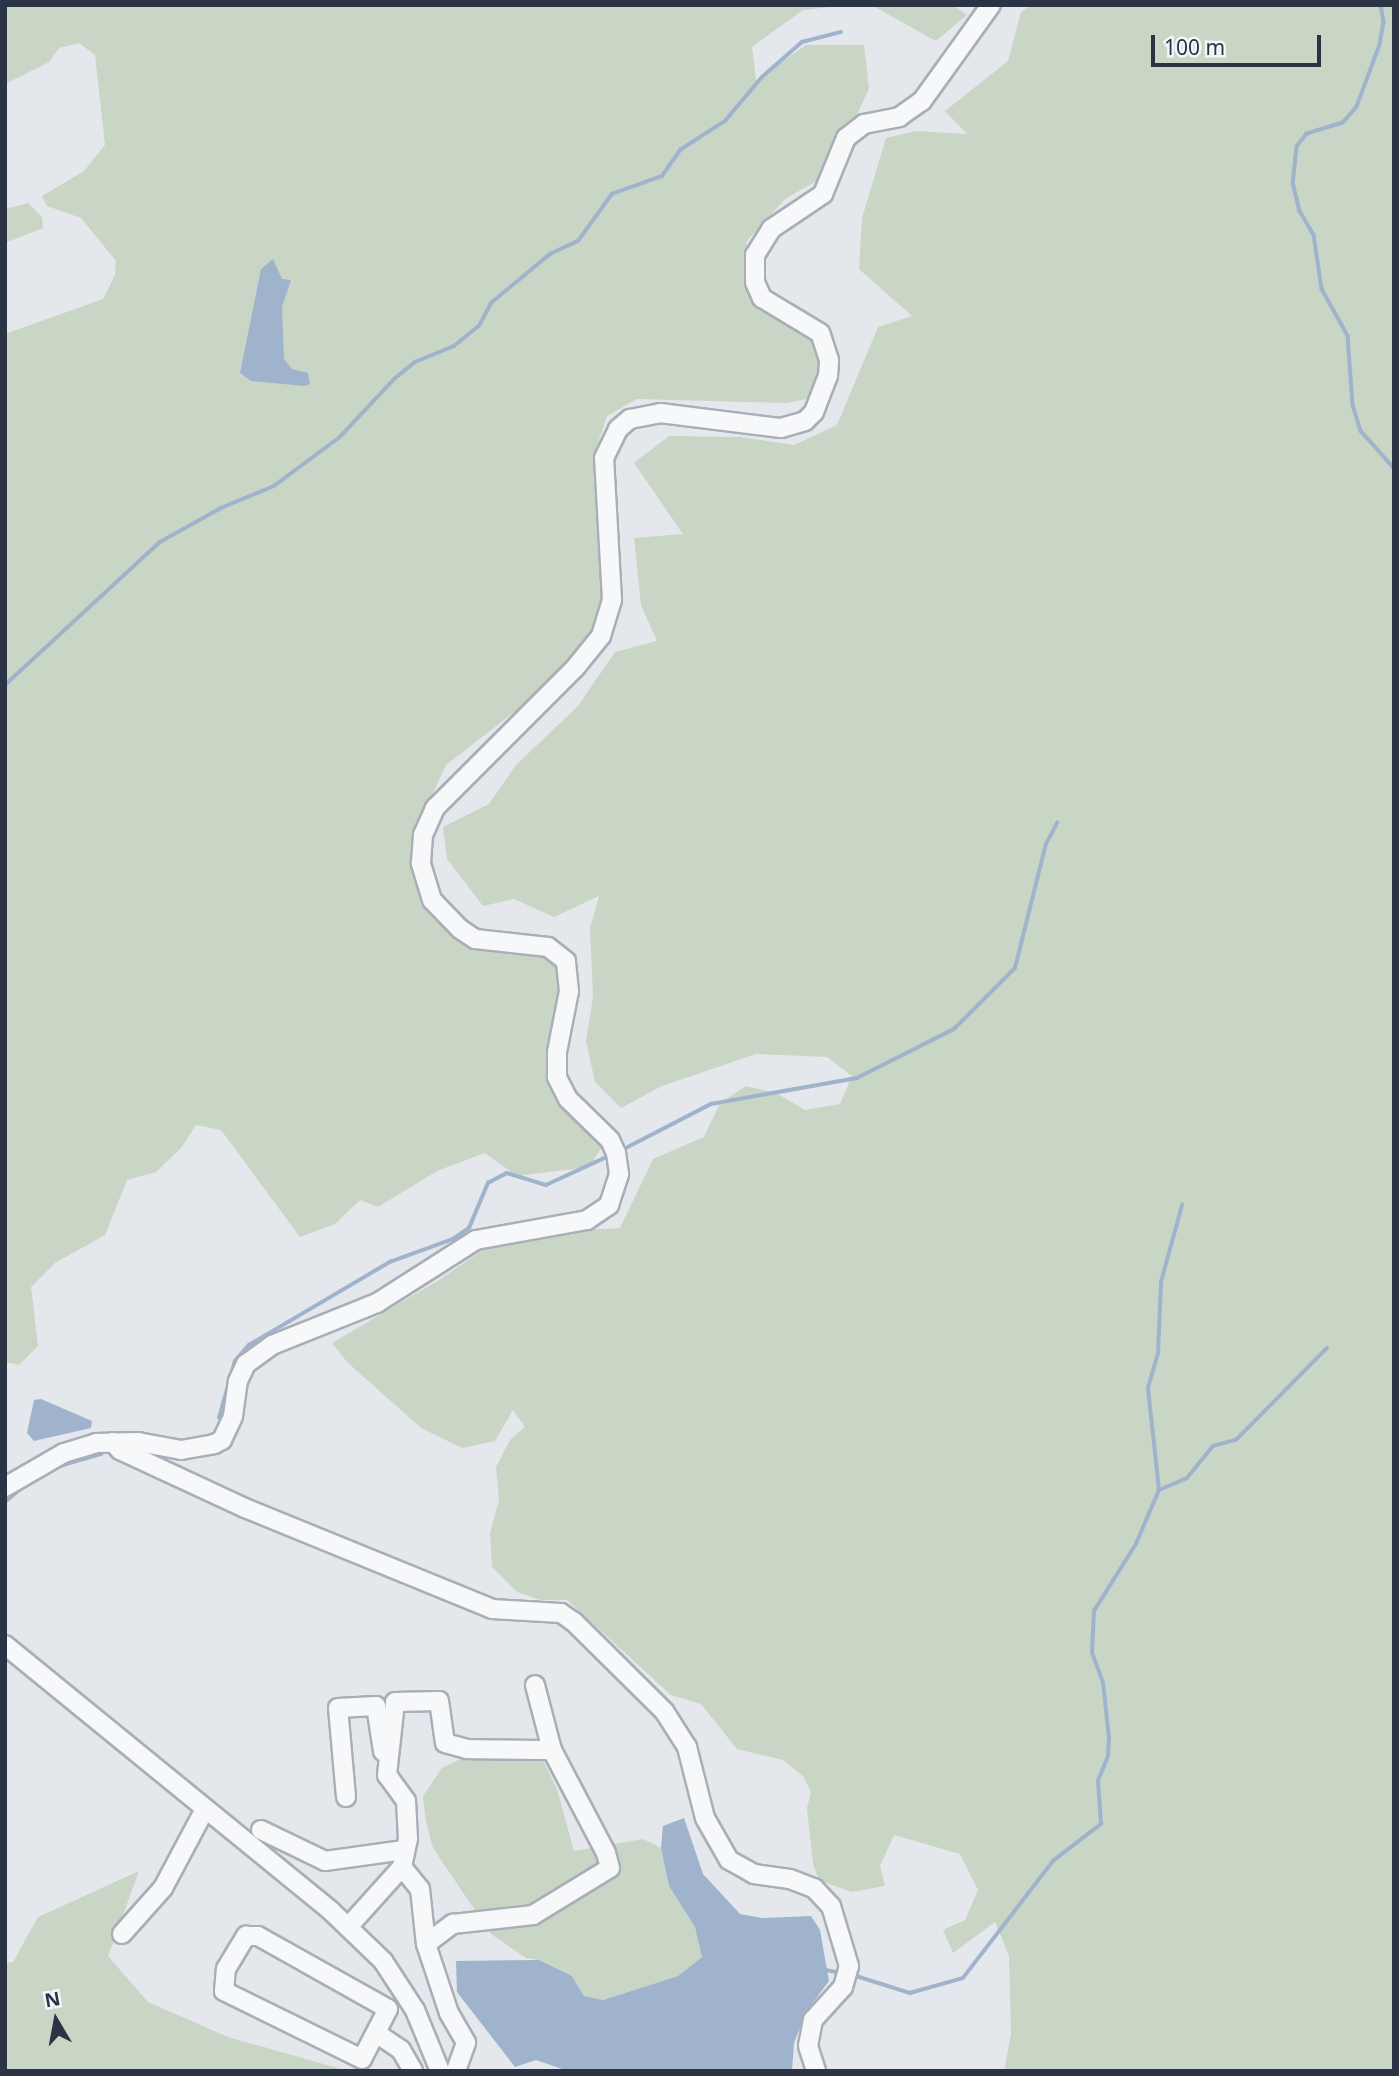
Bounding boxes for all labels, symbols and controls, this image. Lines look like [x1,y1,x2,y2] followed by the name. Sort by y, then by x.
[1154,21,1324,65] scale bar
[1164,33,1225,61] text: 100 m
[21,1985,91,2055] north arrow
[42,1985,62,2013] text: N

